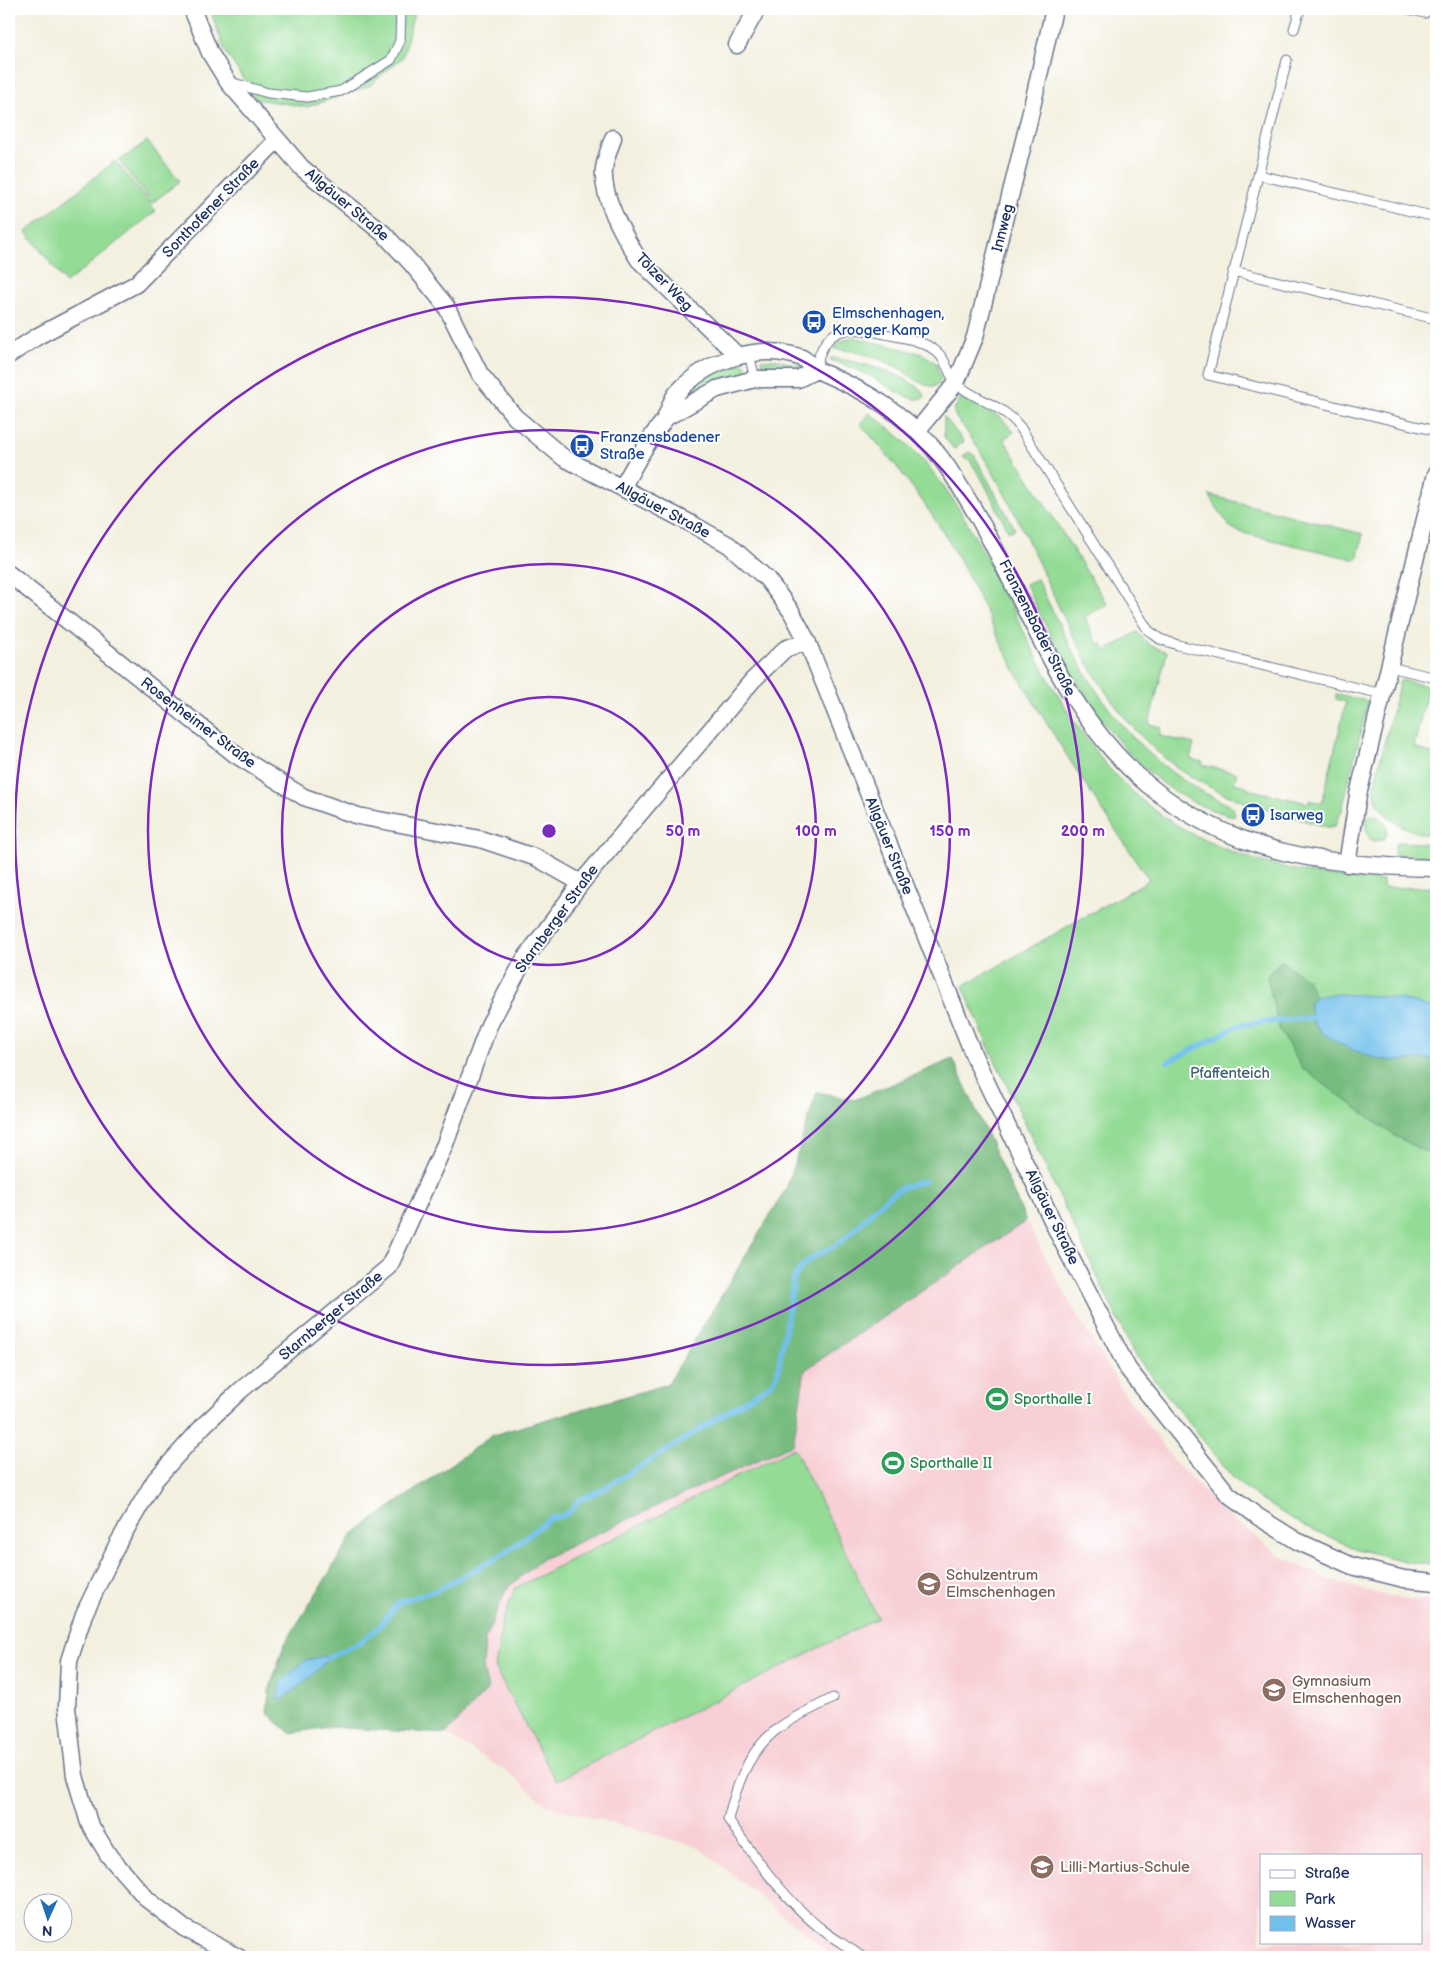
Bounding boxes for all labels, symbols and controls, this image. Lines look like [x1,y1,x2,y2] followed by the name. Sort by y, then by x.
[159,154,264,262] street label: Sonthofener Straße
[301,164,393,246] street label: Allgäuer Straße
[988,202,1018,254] street label: Innweg
[631,249,697,315] street label: Tölzer Weg
[832,304,945,340] place label: Elmschenhagen, Krooger Kamp
[801,309,827,335] bus stop icon: Elmschenhagen, Krooger Kamp
[600,428,721,464] place label: Franzensbadener Straße
[569,433,595,459] bus stop icon: Franzensbadener Straße
[613,477,713,543] street label: Allgäuer Straße
[994,556,1080,700] street label: Franzensbader Straße
[137,673,260,773] street label: Rosenheimer Straße
[861,794,917,898] street label: Allgäuer Straße
[1240,802,1266,828] bus stop icon: Isarweg
[1270,806,1324,825] place label: Isarweg
[540,822,558,840] centre of rings
[666,822,701,841] text: 50 m
[795,822,837,841] text: 100 m
[929,822,971,841] text: 150 m
[1061,822,1105,841] text: 200 m
[511,861,603,977] street label: Starnberger Straße
[1190,1064,1270,1083] park label: Pfaffenteich
[1021,1166,1083,1268] street label: Allgäuer Straße
[275,1267,387,1365] street label: Starnberger Straße
[984,1386,1010,1412] sports icon: Sporthalle I
[1014,1390,1092,1409] place label: Sporthalle I
[880,1450,906,1476] sports icon: Sporthalle II
[910,1454,992,1473] place label: Sporthalle II
[946,1566,1056,1602] place label: Schulzentrum Elmschenhagen
[916,1571,942,1597] school or university icon: Schulzentrum Elmschenhagen
[1292,1672,1402,1708] place label: Gymnasium Elmschenhagen
[1261,1677,1287,1703] school or university icon: Gymnasium Elmschenhagen
[1029,1854,1055,1880] school or university icon: Lilli-Martius-Schule
[1260,1854,1422,1944] legend
[1060,1858,1190,1877] place label: Lilli-Martius-Schule
[1305,1864,1350,1883] text: Straße
[1305,1890,1336,1909] text: Park
[22,1894,72,1944] north arrow
[1305,1914,1356,1933] text: Wasser
[42,1922,53,1939] text: N

